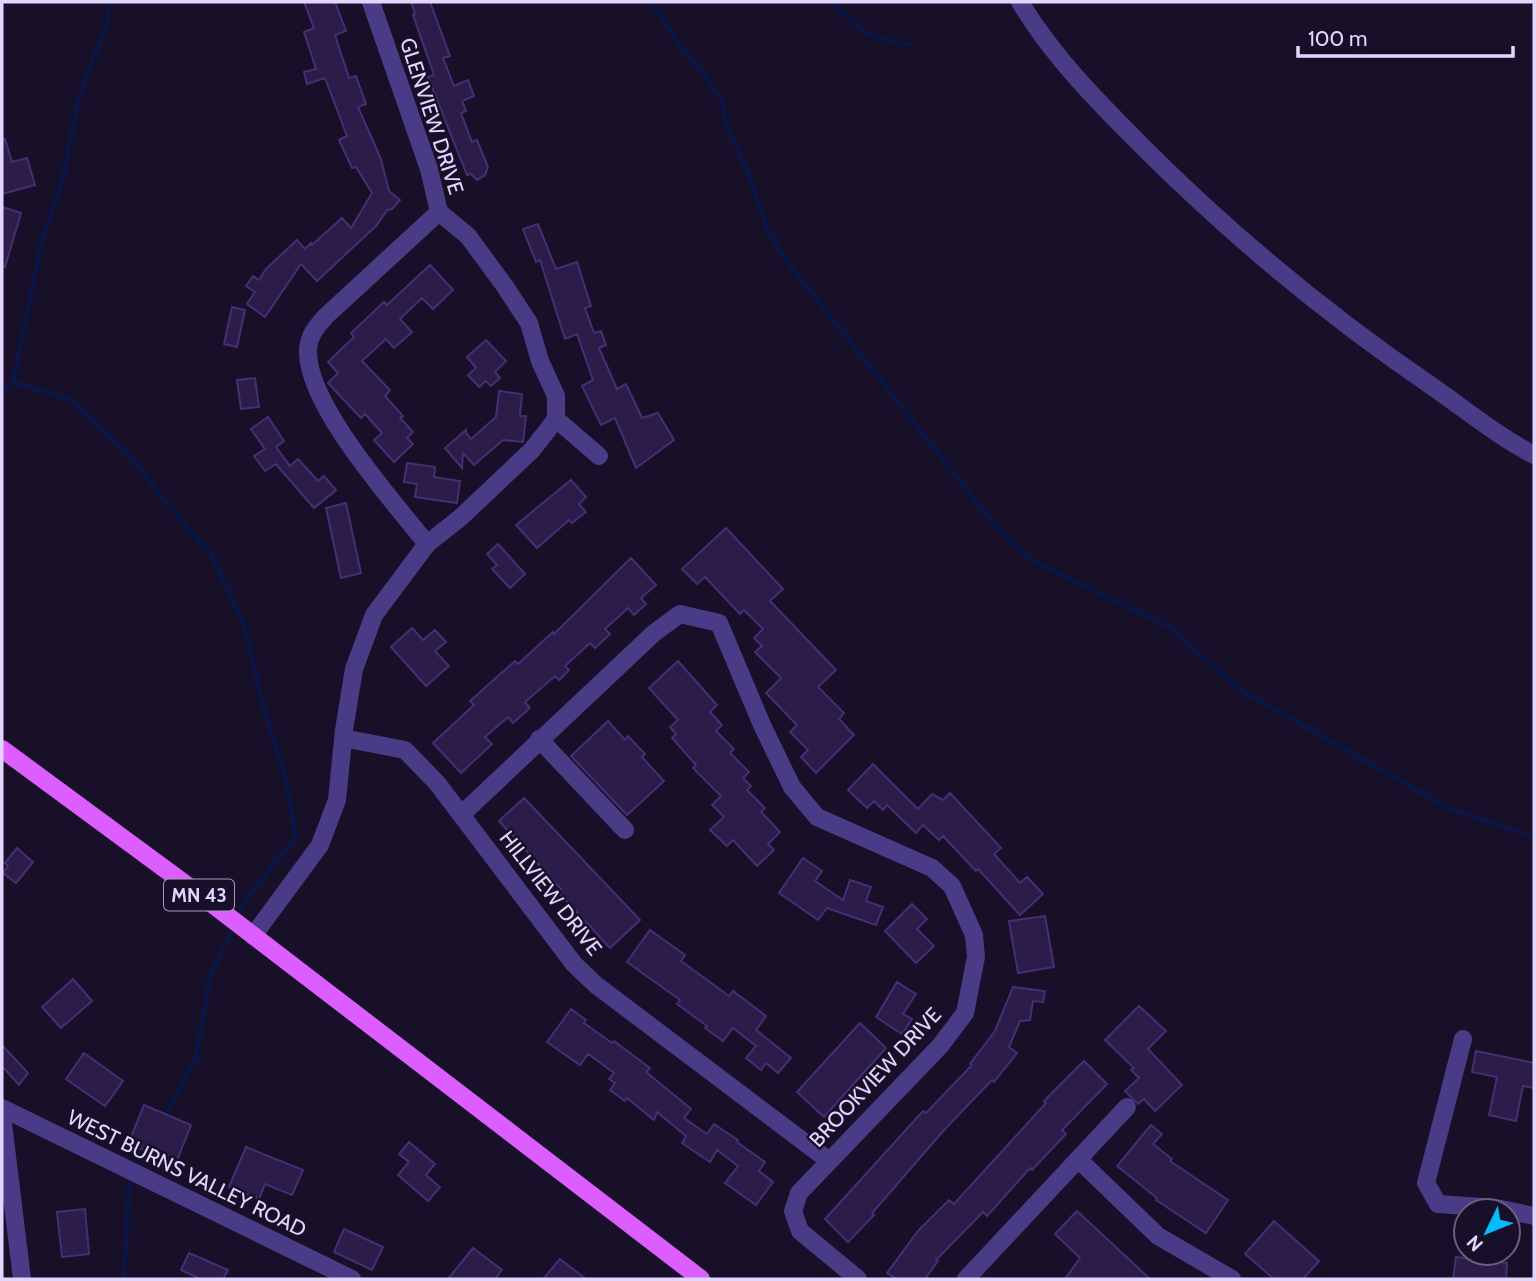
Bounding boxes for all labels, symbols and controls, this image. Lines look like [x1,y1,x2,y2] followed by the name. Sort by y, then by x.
[1298,14,1513,58] scale bar
[1308,26,1367,51] text: 100 m
[395,35,469,197] street label: GLENVIEW DRIVE
[495,826,607,960] street label: HILLVIEW DRIVE
[164,880,234,911] road number: MN 43
[804,1002,946,1152] street label: BROOKVIEW DRIVE
[63,1104,311,1242] street label: WEST BURNS VALLEY ROAD
[1452,1197,1522,1267] north arrow
[1462,1230,1488,1256] text: N

